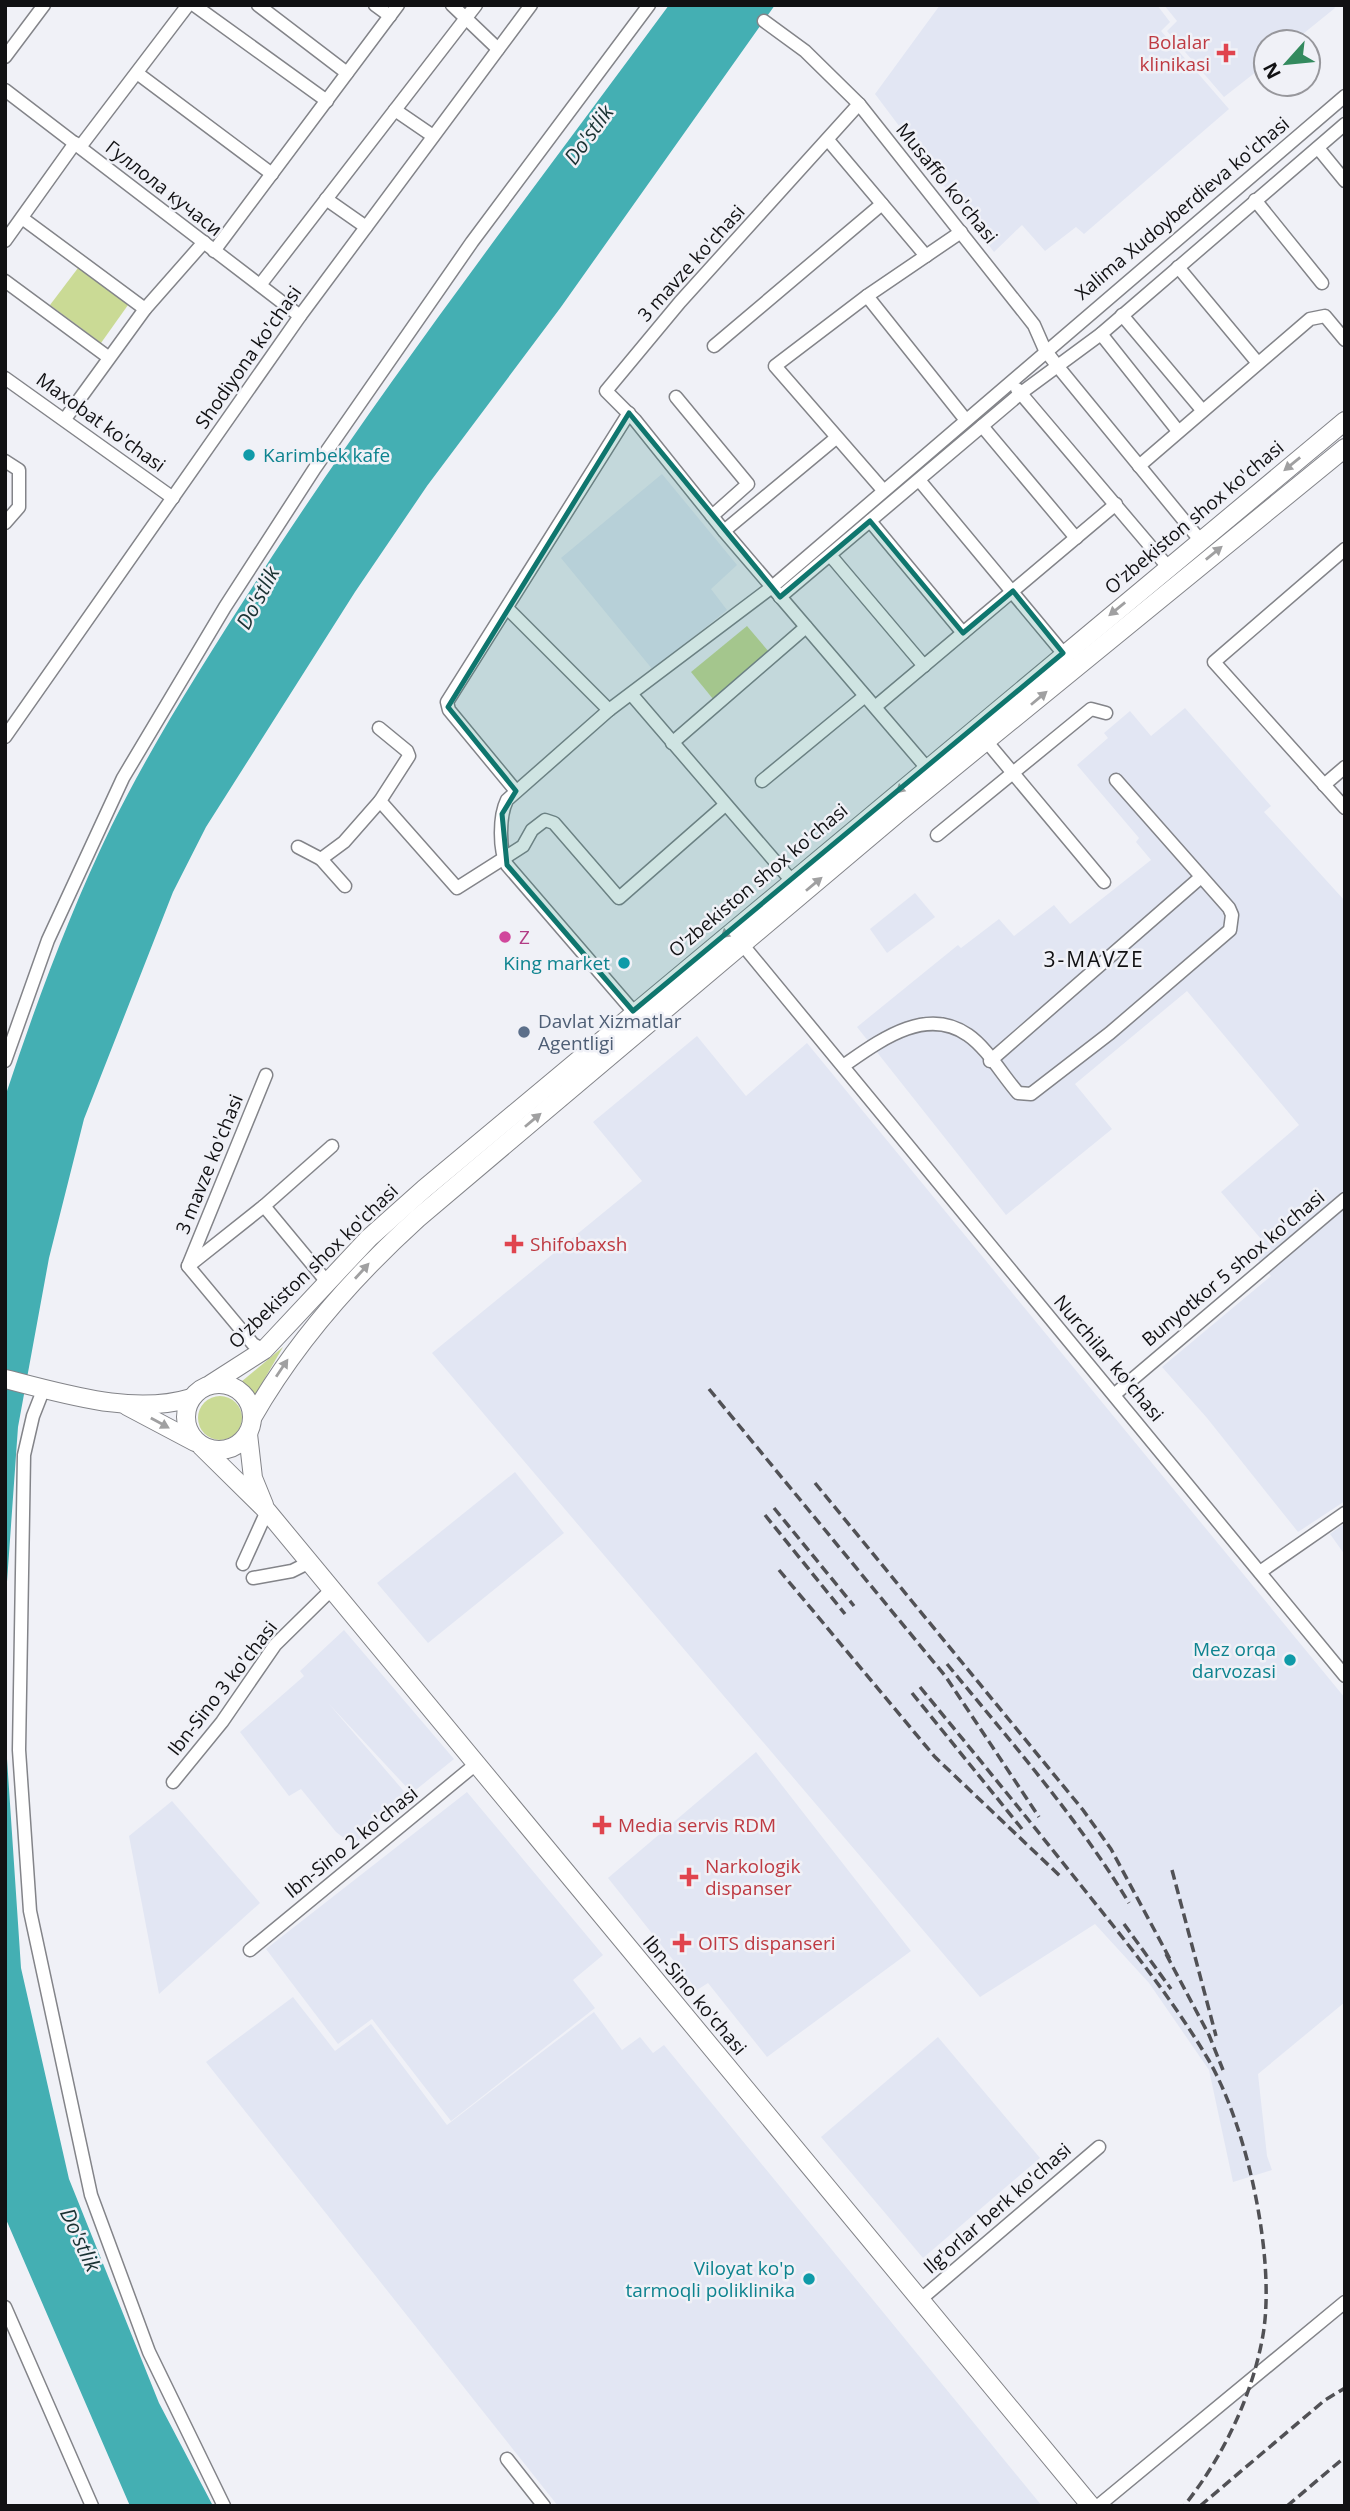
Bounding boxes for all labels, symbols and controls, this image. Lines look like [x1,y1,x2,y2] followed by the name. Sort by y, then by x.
[1252,28,1322,98] north arrow
[1140,29,1210,77] place label: Bolalar klinikasi
[1216,43,1236,63] marker: Bolalar klinikasi
[1257,58,1287,84] text: N
[557,98,620,170] water label: Do'stlik
[1069,111,1295,305] street label: Xalima Xudoyberdieva ko'chasi
[890,117,1004,249] street label: Musaffo ko'chasi
[100,134,228,242] street label: Гуллола кучаси
[632,199,750,327] street label: 3 mavze ko'chasi
[189,280,307,434] street label: Shodiyona ko'chasi
[31,366,171,478] street label: Maxobat ko'chasi
[1099,434,1289,600] street label: O'zbekiston shox ko'chasi
[263,442,390,468] place label: Karimbek kafe
[241,447,257,463] marker: Karimbek kafe
[1283,456,1301,472] one-way arrow
[1205,545,1223,560] one-way arrow
[229,561,286,634] water label: Do'stlik
[1108,601,1125,616] one-way arrow
[1030,691,1047,706] one-way arrow
[896,778,913,793] one-way arrow
[663,797,853,963] street label: O'zbekiston shox ko'chasi
[804,877,822,892] one-way arrow
[721,923,738,938] one-way arrow
[519,924,530,950] place label: Z
[497,929,513,945] marker: Z
[1043,945,1145,973] district label: 3-MAVZE
[503,950,610,976] place label: King market
[616,955,632,971] marker: King market
[538,1008,682,1056] place label: Davlat Xizmatlar Agentligi
[516,1024,532,1040] marker: Davlat Xizmatlar Agentligi
[169,1090,249,1238] street label: 3 mavze ko'chasi
[524,1112,542,1128] one-way arrow
[222,1178,404,1354] street label: O'zbekiston shox ko'chasi
[1136,1184,1330,1352] street label: Bunyotkor 5 shox ko'chasi
[530,1231,628,1257] place label: Shifobaxsh
[504,1234,524,1254] marker: Shifobaxsh
[354,1262,370,1279] one-way arrow
[1048,1289,1170,1427] street label: Nurchilar ko'chasi
[275,1359,289,1377] one-way arrow
[151,1417,170,1429] one-way arrow
[161,1615,283,1761] street label: Ibn-Sino 3 ko'chasi
[1192,1636,1276,1684] place label: Mez orqa darvozasi
[1282,1652,1298,1668] marker: Mez orqa darvozasi
[279,1780,423,1904] street label: Ibn-Sino 2 ko'chasi
[618,1812,776,1838] place label: Media servis RDM
[592,1815,612,1835] marker: Media servis RDM
[705,1853,800,1901] place label: Narkologik dispanser
[679,1867,699,1887] marker: Narkologik dispanser
[637,1930,753,2060] street label: Ibn-Sino ko'chasi
[698,1930,836,1956] place label: OITS dispanseri
[672,1933,692,1953] marker: OITS dispanseri
[918,2137,1076,2279] street label: Ilg'orlar berk ko'chasi
[54,2203,108,2277] water label: Do'stlik
[626,2255,795,2303] place label: Viloyat ko'p tarmoqli poliklinika
[801,2271,817,2287] marker: Viloyat ko'p tarmoqli poliklinika

